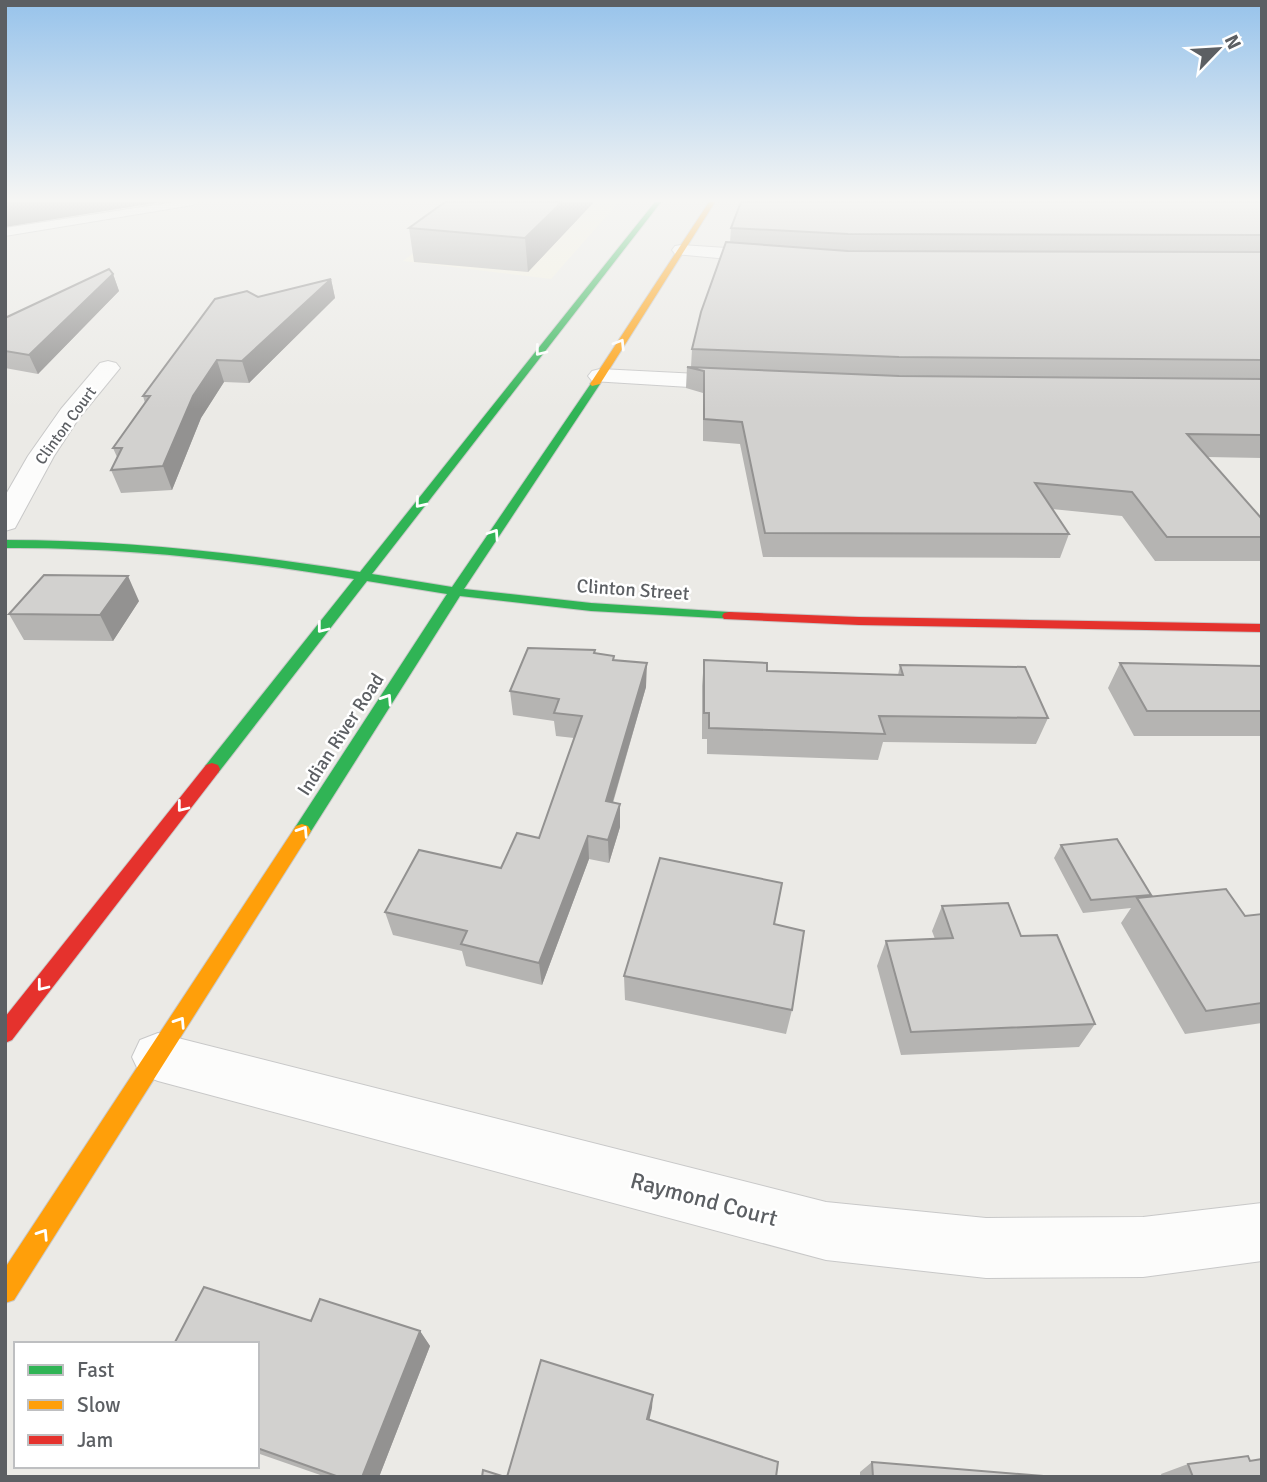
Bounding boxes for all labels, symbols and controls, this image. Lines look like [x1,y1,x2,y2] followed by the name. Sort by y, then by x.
[1183,14,1253,84] north arrow
[1219,31,1246,53] text: N
[611,339,624,352] one-way arrow
[536,344,549,356] one-way arrow
[31,382,101,469] street label: Clinton Court
[416,495,429,507] one-way arrow
[486,529,499,542] one-way arrow
[576,574,690,606] street label: Clinton Street
[317,620,330,632] one-way arrow
[292,669,389,800] street label: Indian River Road
[379,694,392,707] one-way arrow
[177,799,190,812] one-way arrow
[294,826,307,839] one-way arrow
[37,979,50,991] one-way arrow
[172,1017,185,1030] one-way arrow
[627,1166,781,1233] street label: Raymond Court
[34,1228,47,1241] one-way arrow
[14,1342,259,1468] legend
[77,1357,114,1383] text: Fast
[77,1392,121,1418] text: Slow
[77,1427,113,1453] text: Jam

